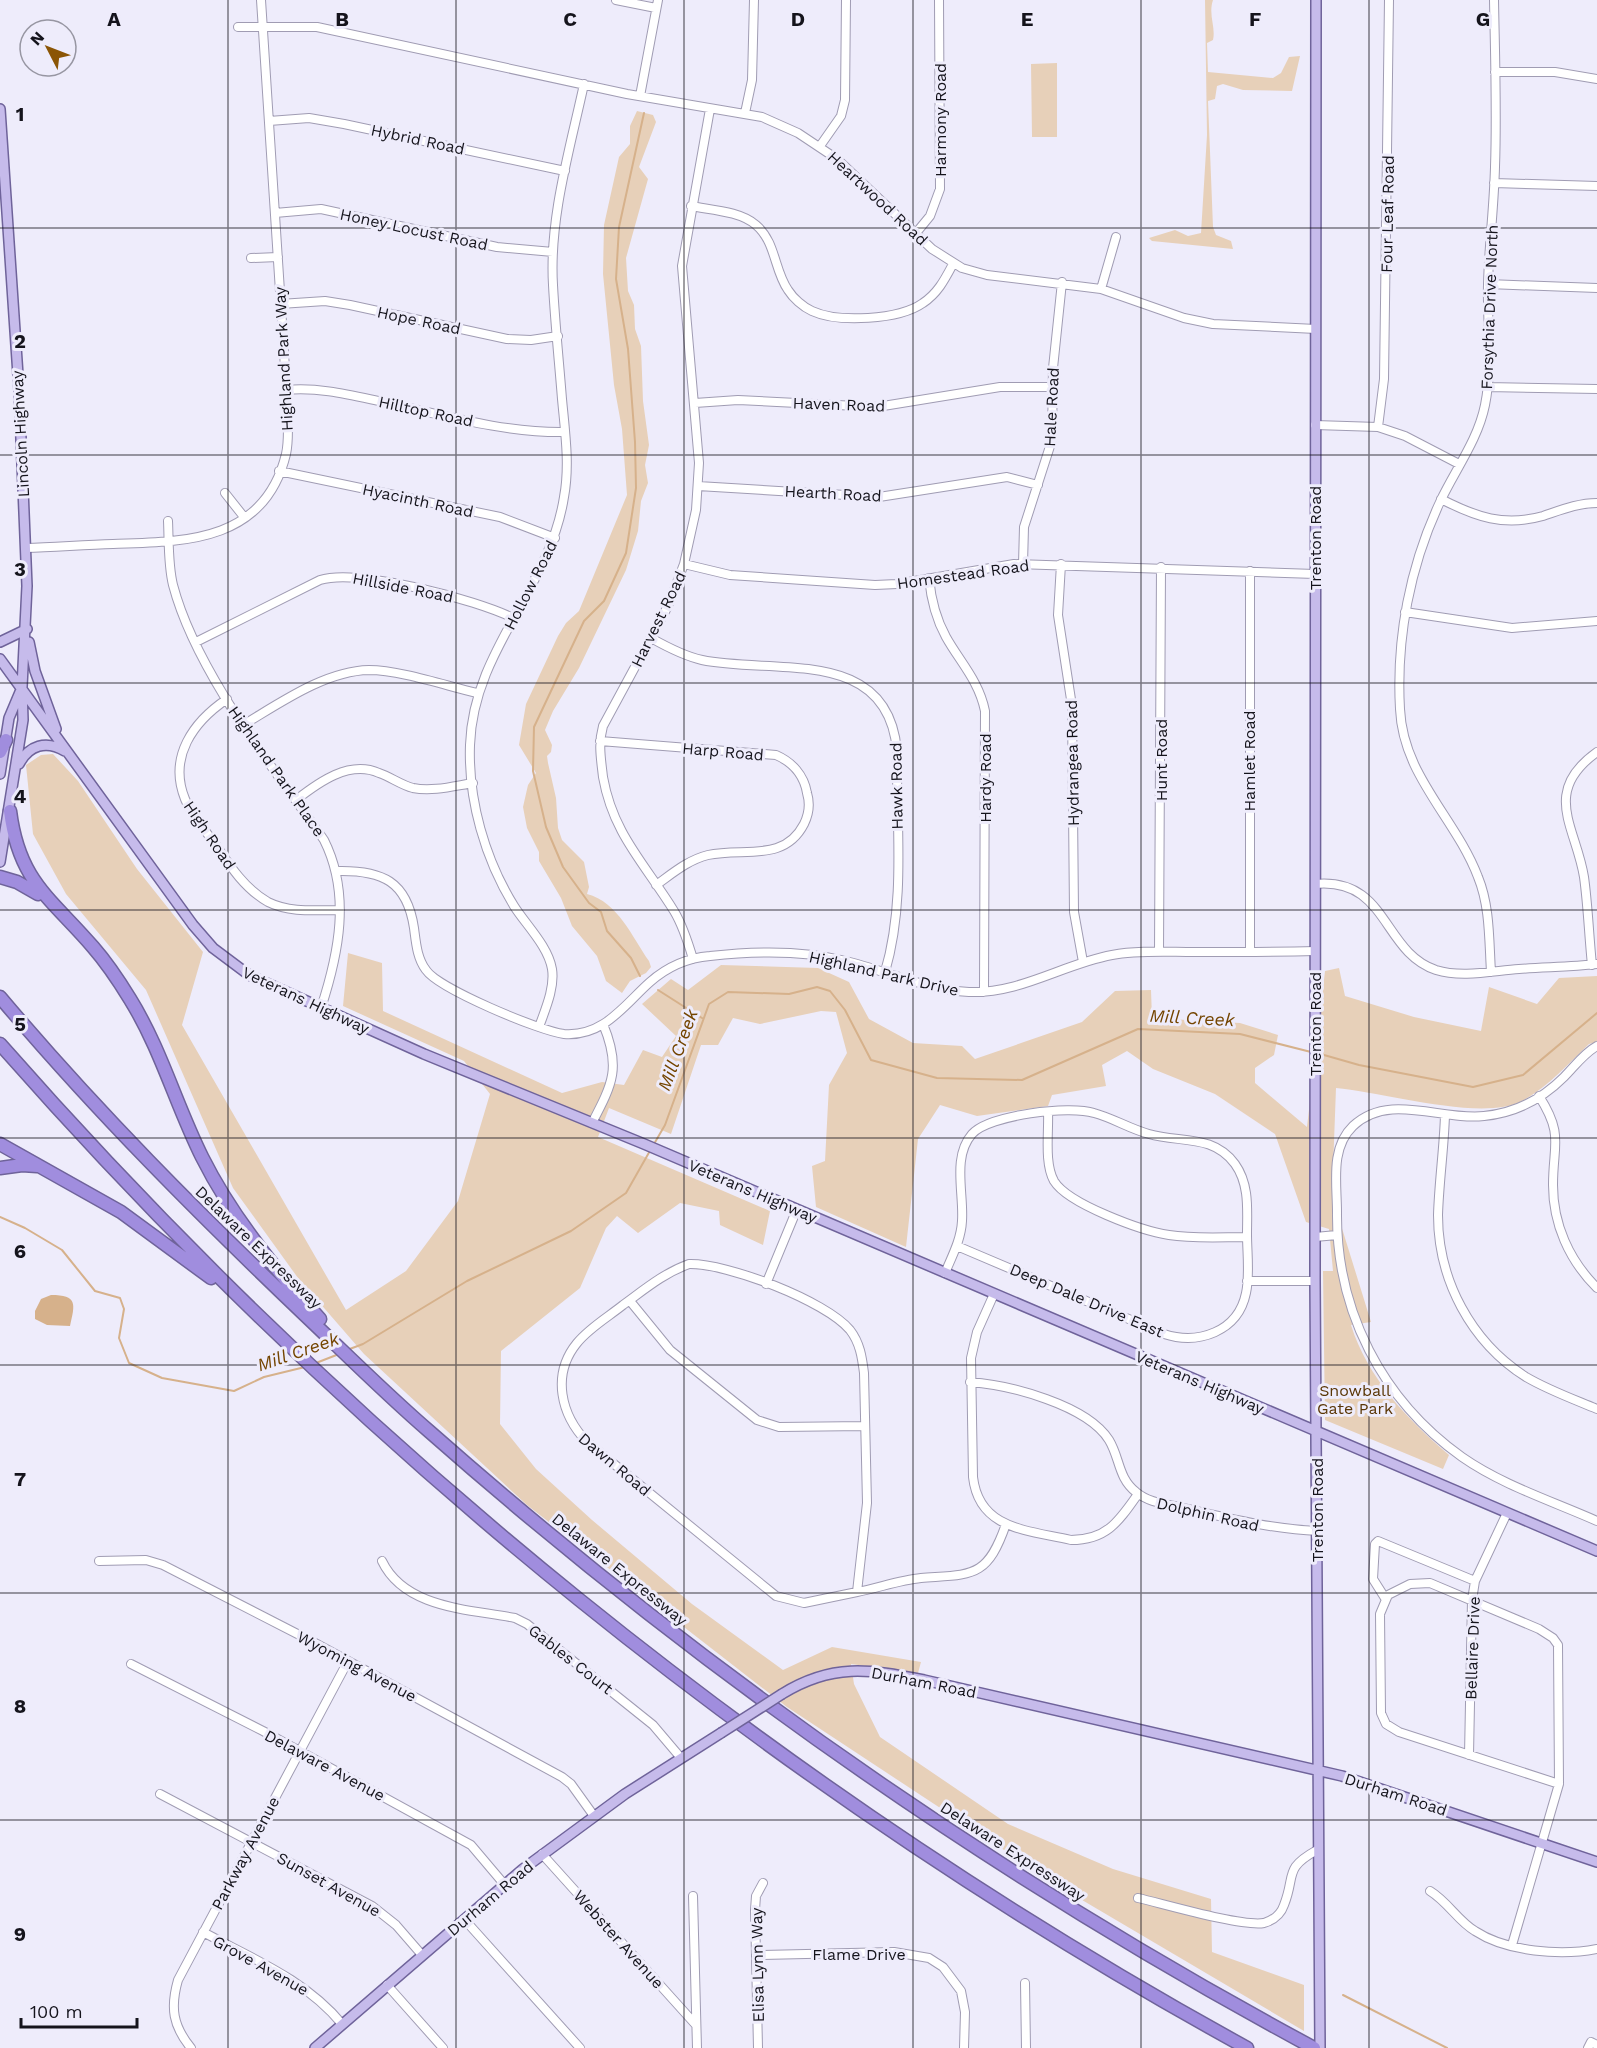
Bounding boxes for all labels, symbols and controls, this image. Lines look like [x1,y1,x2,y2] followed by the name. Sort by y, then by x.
[107,7,121,31] text: A
[335,7,349,31] text: B
[563,7,577,31] text: C
[791,7,805,31] text: D
[1021,7,1033,31] text: E
[1249,7,1261,31] text: F
[1476,7,1490,31] text: G
[18,18,78,78] north arrow
[26,28,48,49] text: N
[931,63,950,177] street label: Harmony Road
[16,102,24,126] text: 1
[369,120,467,159] street label: Hybrid Road
[824,147,932,249] street label: Heartwood Road
[1377,155,1398,273] street label: Four Leaf Road
[338,205,490,254] street label: Honey Locust Road
[1477,224,1502,390] street label: Forsythia Drive North
[270,286,297,432] street label: Highland Park Way
[375,302,462,339] street label: Hope Road
[14,329,26,353] text: 2
[1040,367,1063,447] street label: Hale Road
[8,369,33,498] street label: Lincoln Highway
[377,392,475,431] street label: Hilltop Road
[792,393,885,416] street label: Haven Road
[361,479,475,522] street label: Hyacinth Road
[784,481,882,506] street label: Hearth Road
[1306,486,1325,590] street label: Trenton Road
[500,537,561,633] street label: Hollow Road
[896,556,1031,593] street label: Homestead Road
[14,557,26,581] text: 3
[351,568,455,607] street label: Hillside Road
[627,568,690,670] street label: Harvest Road
[1062,700,1083,826] street label: Hydrangea Road
[224,702,329,840] street label: Highland Park Place
[1240,710,1259,812] street label: Hamlet Road
[1152,719,1171,801] street label: Hunt Road
[976,733,995,823] street label: Hardy Road
[681,738,765,765] street label: Harp Road
[886,742,907,830] street label: Hawk Road
[14,784,27,808] text: 4
[180,797,240,873] street label: High Road
[807,947,961,1000] street label: Highland Park Drive
[239,963,373,1039] street label: Veterans Highway
[1306,972,1325,1076] street label: Trenton Road
[653,1005,702,1093] water label: Mill Creek
[1149,1005,1236,1030] water label: Mill Creek
[14,1012,26,1036] text: 5
[686,1156,821,1227] street label: Veterans Highway
[191,1182,326,1313] street label: Delaware Expressway
[14,1239,26,1263] text: 6
[1007,1259,1167,1342] street label: Deep Dale Drive East
[254,1327,343,1375] water label: Mill Creek
[1133,1347,1268,1418] street label: Veterans Highway
[1317,1381,1393,1418] park label: Snowball Gate Park
[575,1429,655,1500] street label: Dawn Road
[1308,1458,1327,1562] street label: Trenton Road
[14,1467,26,1491] text: 7
[1155,1493,1261,1536] street label: Dolphin Road
[548,1509,692,1630] street label: Delaware Expressway
[1461,1596,1484,1700] street label: Bellaire Drive
[525,1621,617,1698] street label: Gables Court
[294,1627,420,1706] street label: Wyoming Avenue
[870,1663,978,1702] street label: Durham Road
[14,1694,26,1718] text: 8
[261,1726,388,1805] street label: Delaware Avenue
[1342,1769,1449,1820] street label: Durham Road
[208,1793,283,1913] street label: Parkway Avenue
[937,1798,1089,1906] street label: Delaware Expressway
[274,1848,384,1921] street label: Sunset Avenue
[443,1857,537,1940] street label: Durham Road
[569,1886,668,1993] street label: Webster Avenue
[747,1907,768,2023] street label: Elisa Lynn Way
[14,1922,26,1946] text: 9
[210,1931,312,2000] street label: Grove Avenue
[812,1945,906,1964] street label: Flame Drive
[21,1991,136,2029] scale bar
[30,2001,83,2022] text: 100 m

